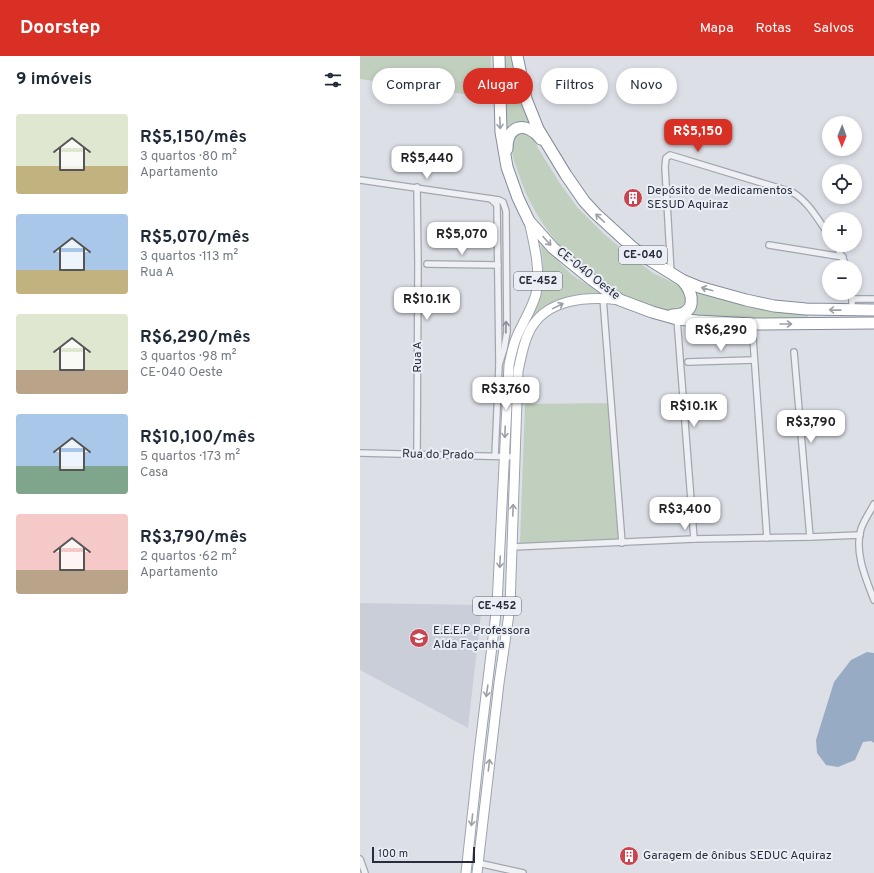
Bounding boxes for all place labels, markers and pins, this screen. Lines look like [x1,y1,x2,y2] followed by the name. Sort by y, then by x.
[661,119,735,153] pin: R$5,150
[390,146,464,180] pin: R$5,440
[647,183,793,213] place label: Depósito de Medicamentos SESUD Aquiraz
[622,187,644,209] building icon: Depósito de Medicamentos SESUD Aquiraz
[425,222,499,256] pin: R$5,070
[390,287,464,321] pin: R$10.1K
[684,318,758,352] pin: R$6,290
[469,377,543,411] pin: R$3,760
[657,394,731,428] pin: R$10.1K
[774,410,848,444] pin: R$3,790
[648,497,722,531] pin: R$3,400
[433,623,530,653] place label: E.E.E.P Professora Alda Façanha
[408,627,430,649] school or university icon: E.E.E.P Professora Alda Façanha
[618,845,640,867] building icon: Garagem de ônibus SEDUC Aquiraz
[643,848,832,864] place label: Garagem de ônibus SEDUC Aquiraz

